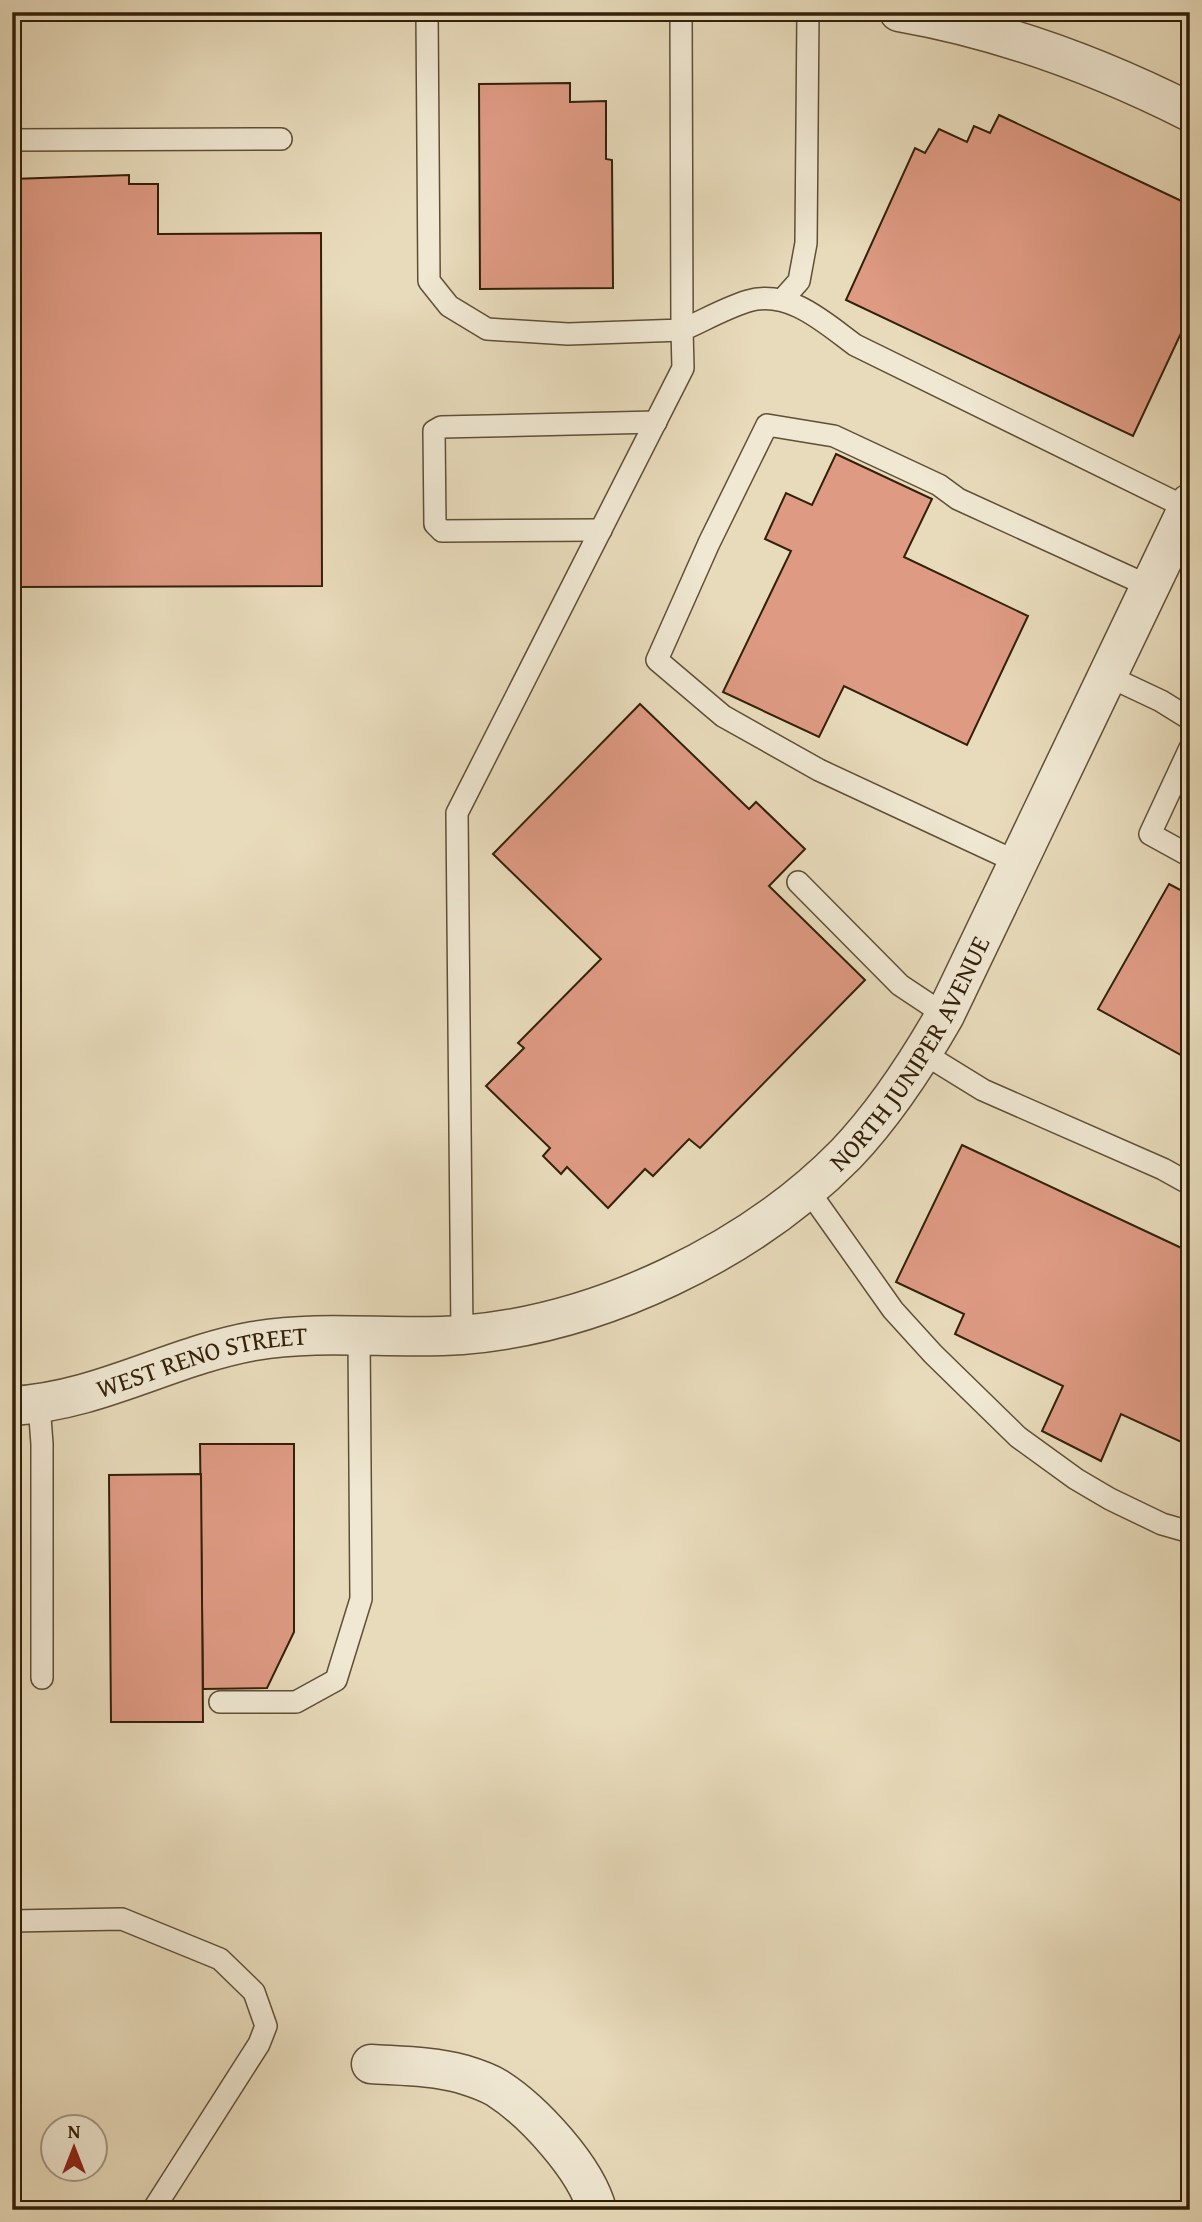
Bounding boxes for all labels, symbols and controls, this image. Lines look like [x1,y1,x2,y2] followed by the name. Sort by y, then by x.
[820,929,999,1180] street label: NORTH JUNIPER AVENUE
[91,1316,309,1408] street label: WEST RENO STREET
[38,2114,108,2184] north arrow
[68,2117,81,2145] text: N

